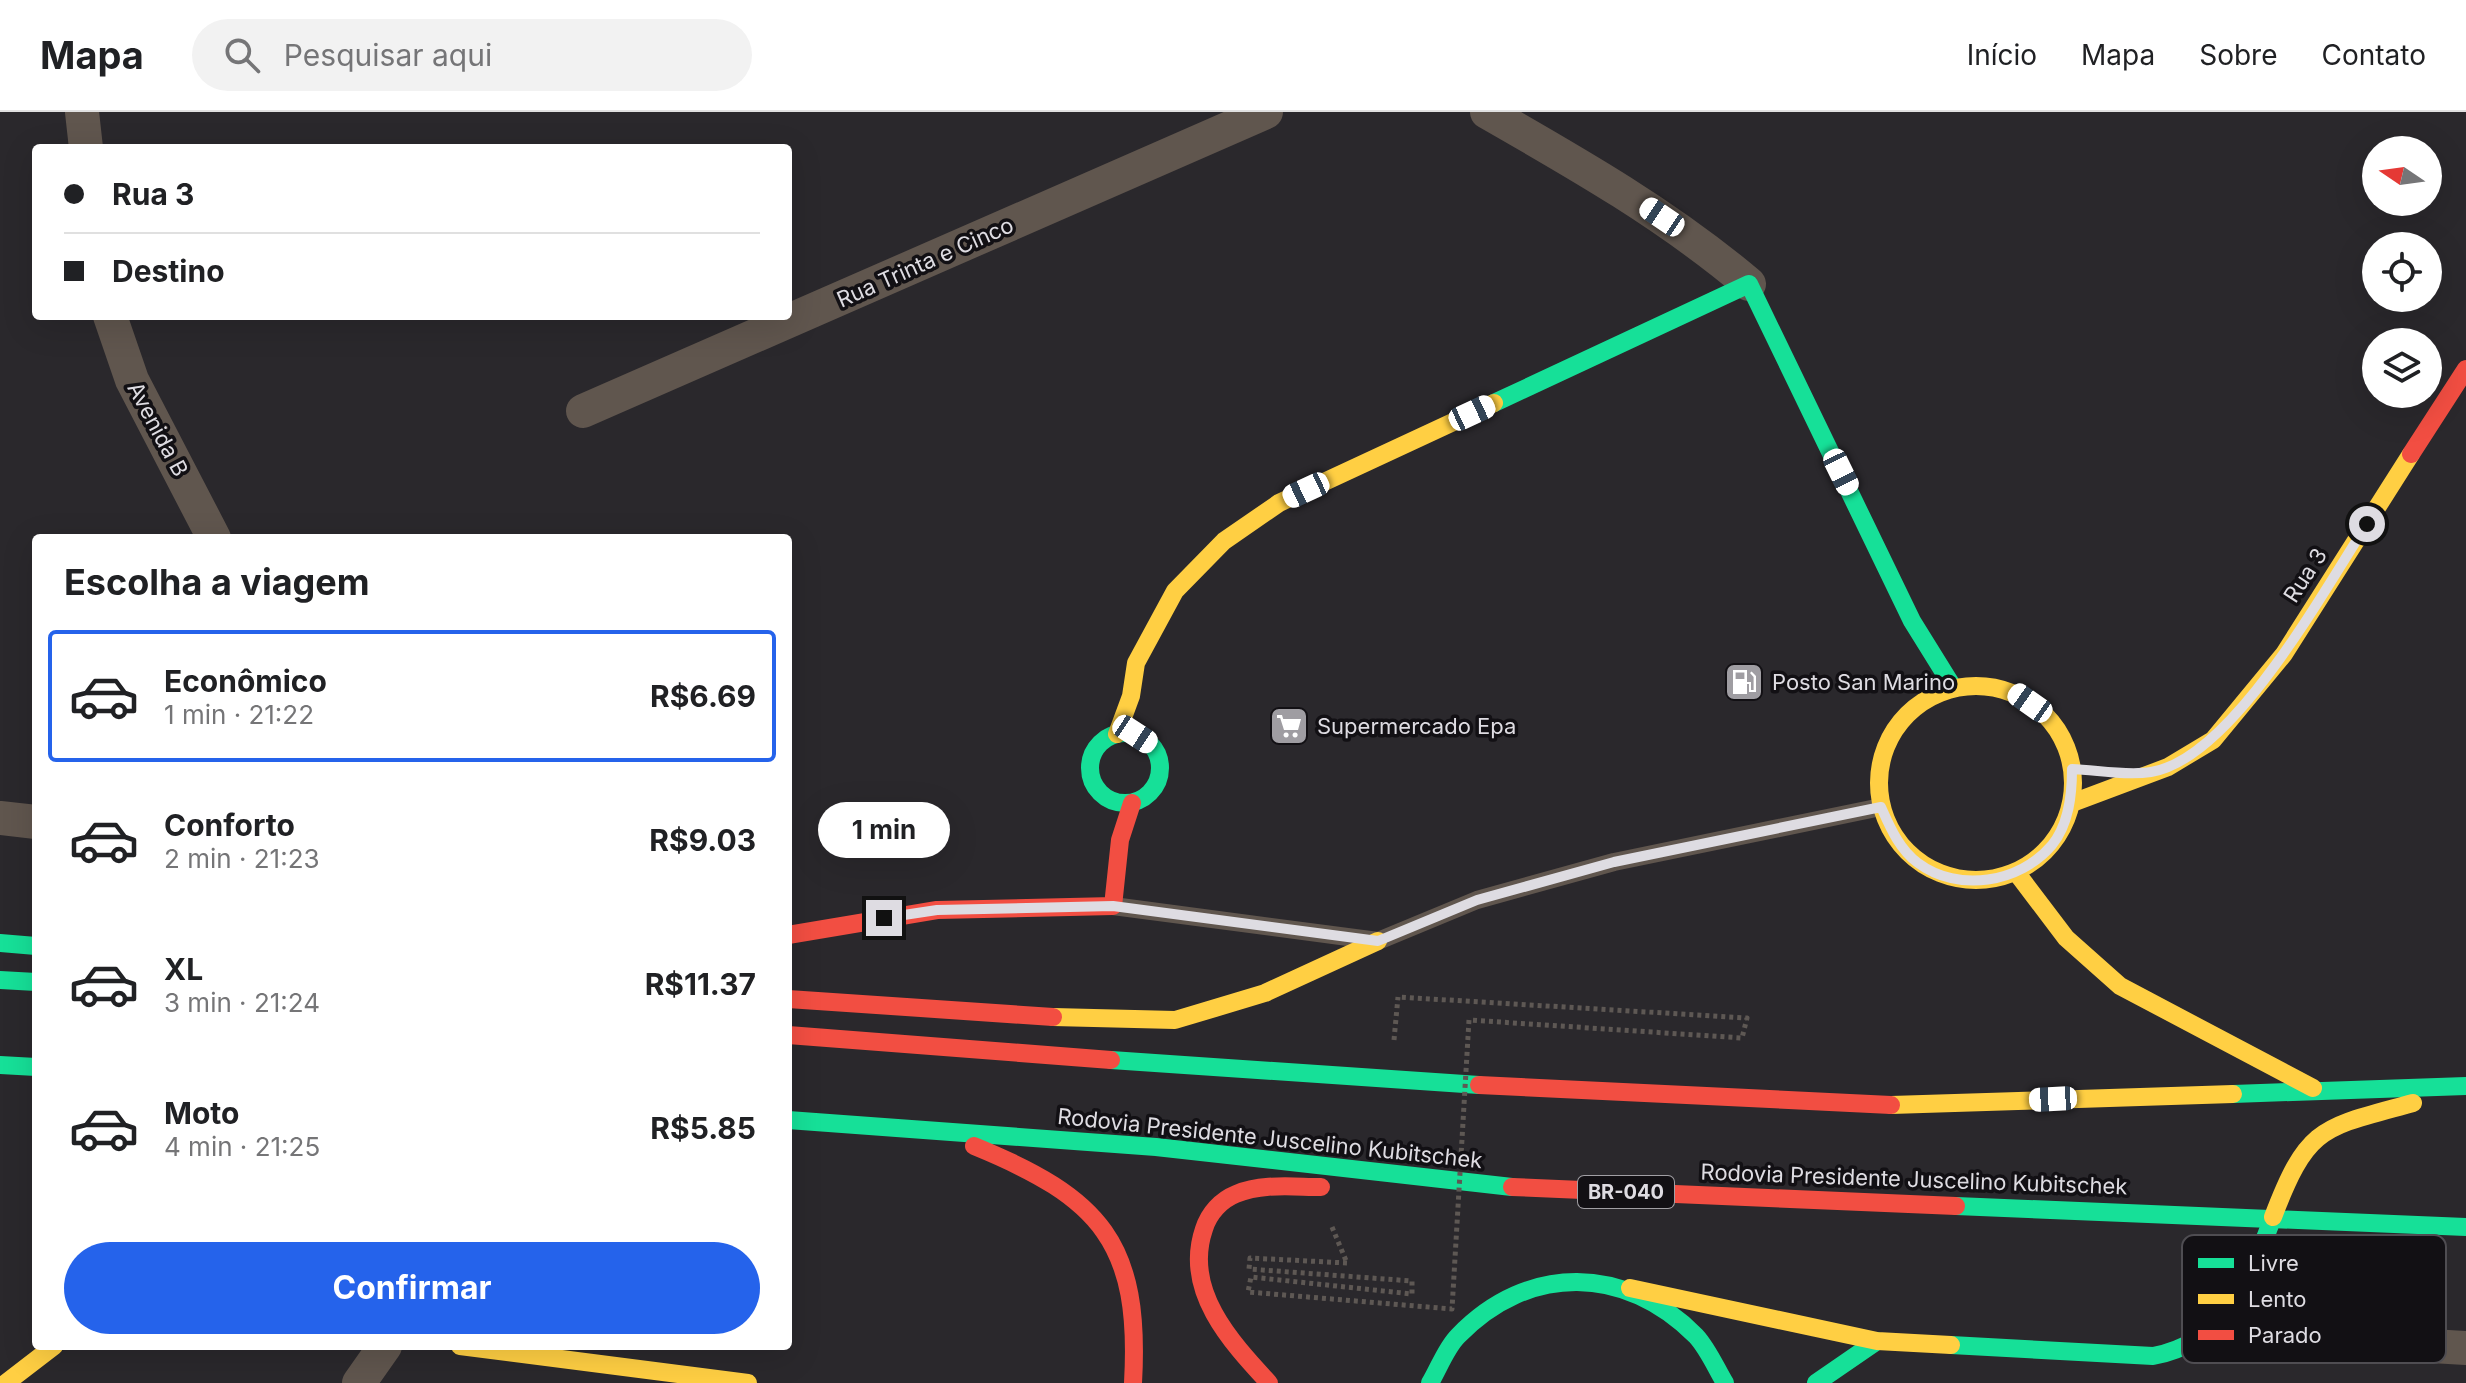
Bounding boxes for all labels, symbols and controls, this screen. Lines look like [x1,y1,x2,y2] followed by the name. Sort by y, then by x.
[192,19,752,91] search box
[40,32,144,78] text: Mapa
[220,33,264,77] icon: search
[284,37,492,73] text: Pesquisar aqui
[1967,38,2037,72] text: Início
[2081,38,2155,72] text: Mapa
[2199,38,2278,72] text: Sobre
[2322,38,2426,72] text: Contato
[2362,136,2442,216] north arrow
[2362,136,2442,408] map controls
[112,176,194,212] text: Rua 3
[1635,194,1689,240] car
[833,211,1017,313] street label: Rua Trinta e Cinco
[2362,232,2442,312] button: locate
[112,253,225,289] text: Destino
[2362,328,2442,408] button: layers
[122,377,194,481] street label: Avenida B
[1445,392,1499,434] car
[1820,445,1862,499] car
[1279,469,1333,511] car
[2349,506,2385,542] route start
[2278,543,2332,607] street label: Rua 3
[64,560,370,604] text: Escolha a viagem
[68,660,140,732] icon: car
[1723,661,1765,703] fuel station icon: Posto San Marino
[164,663,327,699] text: Econômico
[1772,669,1955,695] place label: Posto San Marino
[650,678,756,714] text: R$6.69
[2003,679,2057,727] car
[164,699,314,730] text: 1 min · 21:22
[1268,705,1310,747] supermarket icon: Supermercado Epa
[1108,711,1162,757] car
[1317,713,1516,739] place label: Supermercado Epa
[818,802,950,858] callout: 1 min
[68,804,140,876] icon: car
[164,807,295,843] text: Conforto
[852,814,916,845] text: 1 min
[649,822,756,858] text: R$9.03
[164,843,320,874] text: 2 min · 21:23
[866,900,902,936] route end
[68,948,140,1020] icon: car
[164,951,203,987] text: XL
[645,966,756,1002] text: R$11.37
[164,987,320,1018] text: 3 min · 21:24
[2028,1086,2078,1112] car
[68,1092,140,1164] icon: car
[164,1095,239,1131] text: Moto
[1056,1103,1484,1173] street label: Rodovia Presidente Juscelino Kubitschek
[650,1110,756,1146] text: R$5.85
[164,1131,320,1162] text: 4 min · 21:25
[1700,1159,2128,1199] street label: Rodovia Presidente Juscelino Kubitschek
[1578,1176,1674,1208] road number: BR-040
[2182,1235,2446,1363] legend
[64,1242,760,1334] button: Confirmar
[2248,1250,2299,1276] text: Livre
[2248,1286,2306,1312] text: Lento
[2248,1322,2322,1348] text: Parado

